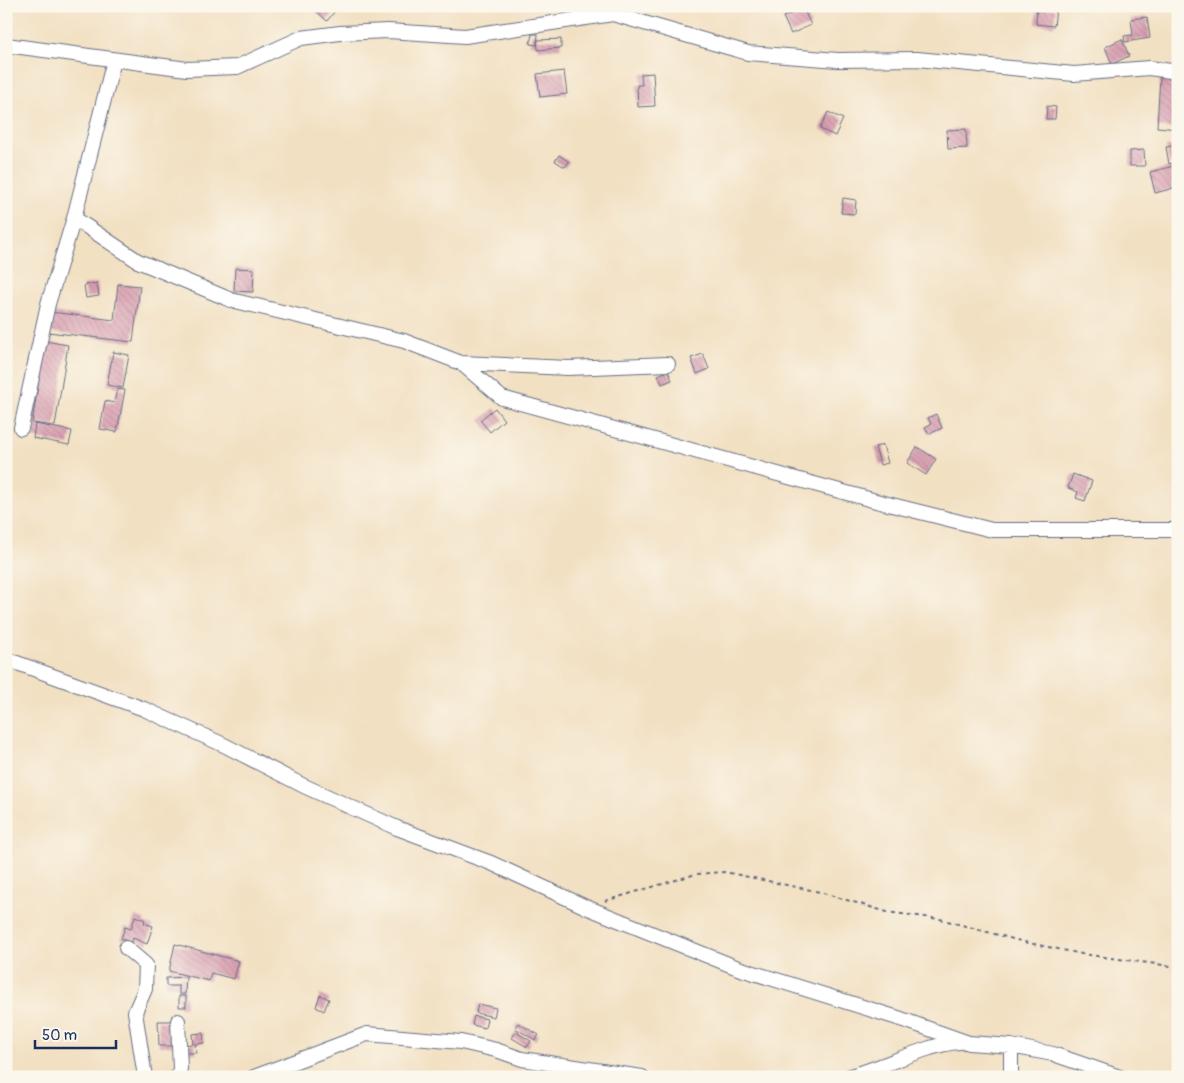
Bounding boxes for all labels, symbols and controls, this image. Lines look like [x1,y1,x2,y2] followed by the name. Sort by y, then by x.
[35,1018,116,1050] scale bar
[42,1026,77,1045] text: 50 m

